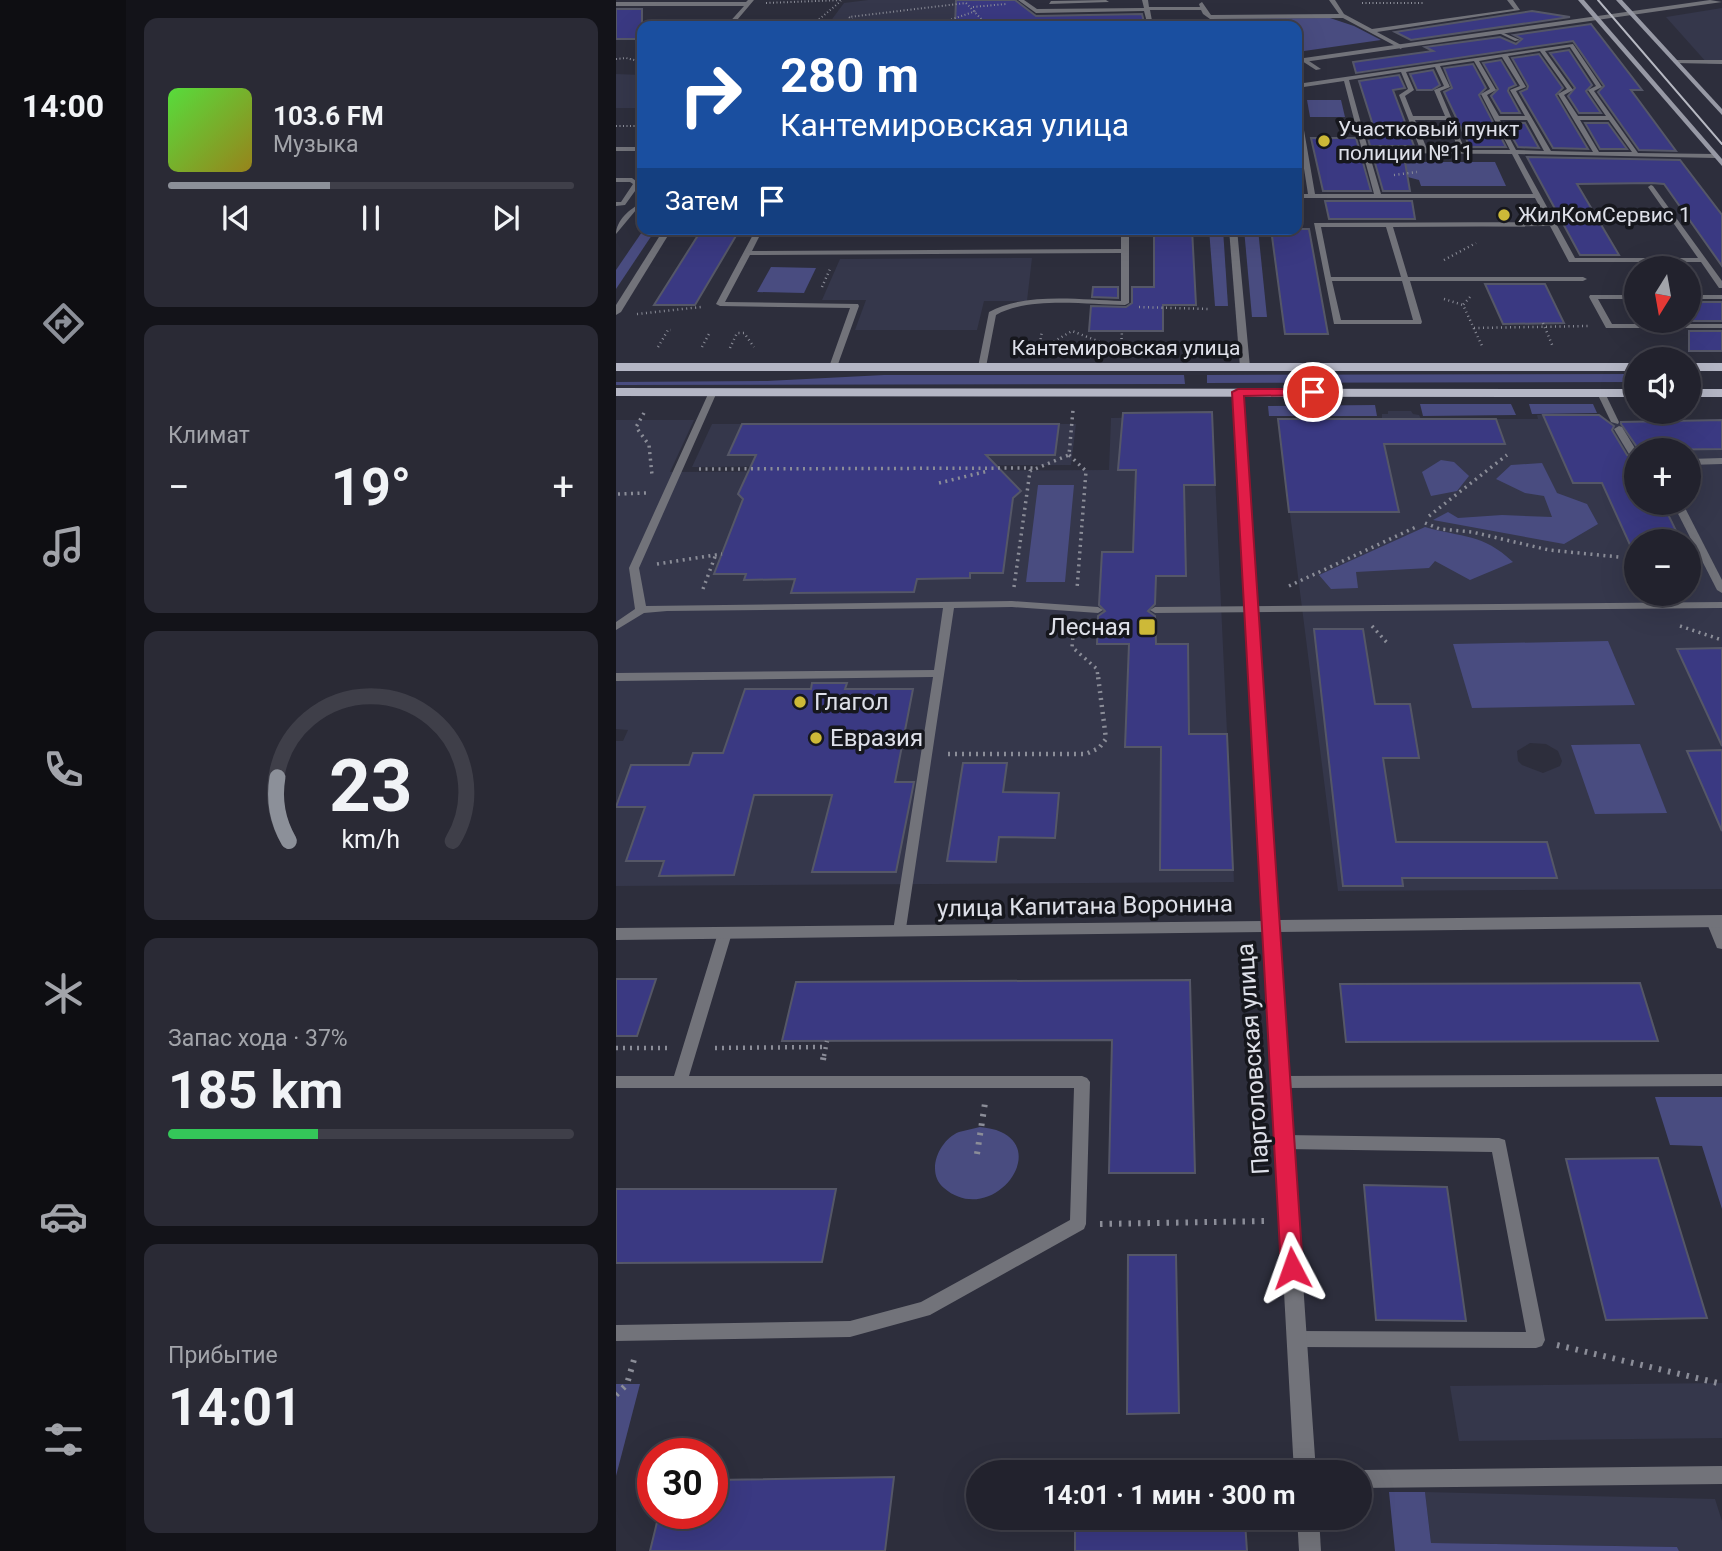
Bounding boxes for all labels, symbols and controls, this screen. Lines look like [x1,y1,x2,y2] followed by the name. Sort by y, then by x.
[780,47,919,104] text: 280 m
[665,49,756,140] icon: right
[22,87,104,125] text: 14:00
[273,101,384,131] text: 103.6 FM
[780,106,1129,144] text: Кантемировская улица
[1338,117,1519,165] place label: Участковый пункт полиции №11
[273,131,358,158] text: Музыка
[1316,133,1332,149] marker: Участковый пункт полиции №11
[753,182,791,220] icon: arrive
[665,186,739,216] text: Затем
[217,199,255,237] icon: previous
[352,199,390,237] icon: pause
[487,199,525,237] icon: next
[1518,203,1691,227] place label: ЖилКомСервис 1
[1496,207,1512,223] marker: ЖилКомСервис 1
[1624,256,1701,332] north arrow
[1624,256,1701,606] map controls
[39,299,88,348] icon: directions
[1011,336,1241,360] street label: Кантемировская улица
[1624,347,1701,424] button: sound
[1283,362,1343,422] pin
[1294,373,1332,411] icon: arrive
[168,422,250,449] text: Климат
[1624,438,1701,515] button: +
[331,457,411,518] text: 19°
[168,465,190,509] text: −
[552,465,574,509] text: +
[39,522,88,571] icon: music
[1624,529,1701,606] button: −
[1049,613,1131,641] place label: Лесная
[1137,617,1157,637] marker: Лесная
[814,688,889,716] place label: Глагол
[792,694,808,710] marker: Глагол
[830,724,923,752] place label: Евразия
[808,730,824,746] marker: Евразия
[329,744,413,830] text: 23
[39,745,88,794] icon: phone
[342,825,400,854] text: km/h
[937,889,1233,923] street label: улица Капитана Воронина
[1231,942,1275,1176] street label: Парголовская улица
[39,969,88,1018] icon: climate
[168,1025,348,1052] text: Запас хода · 37%
[168,1060,343,1121] text: 185 km
[39,1192,88,1241] icon: car
[1255,1231,1329,1305] position arrow
[168,1342,278,1369] text: Прибытие
[168,1377,302,1438] text: 14:01
[39,1415,88,1464] icon: filters
[637,1438,728,1529] speed limit sign: 30
[1043,1480,1295,1510] text: 14:01 · 1 мин · 300 m

